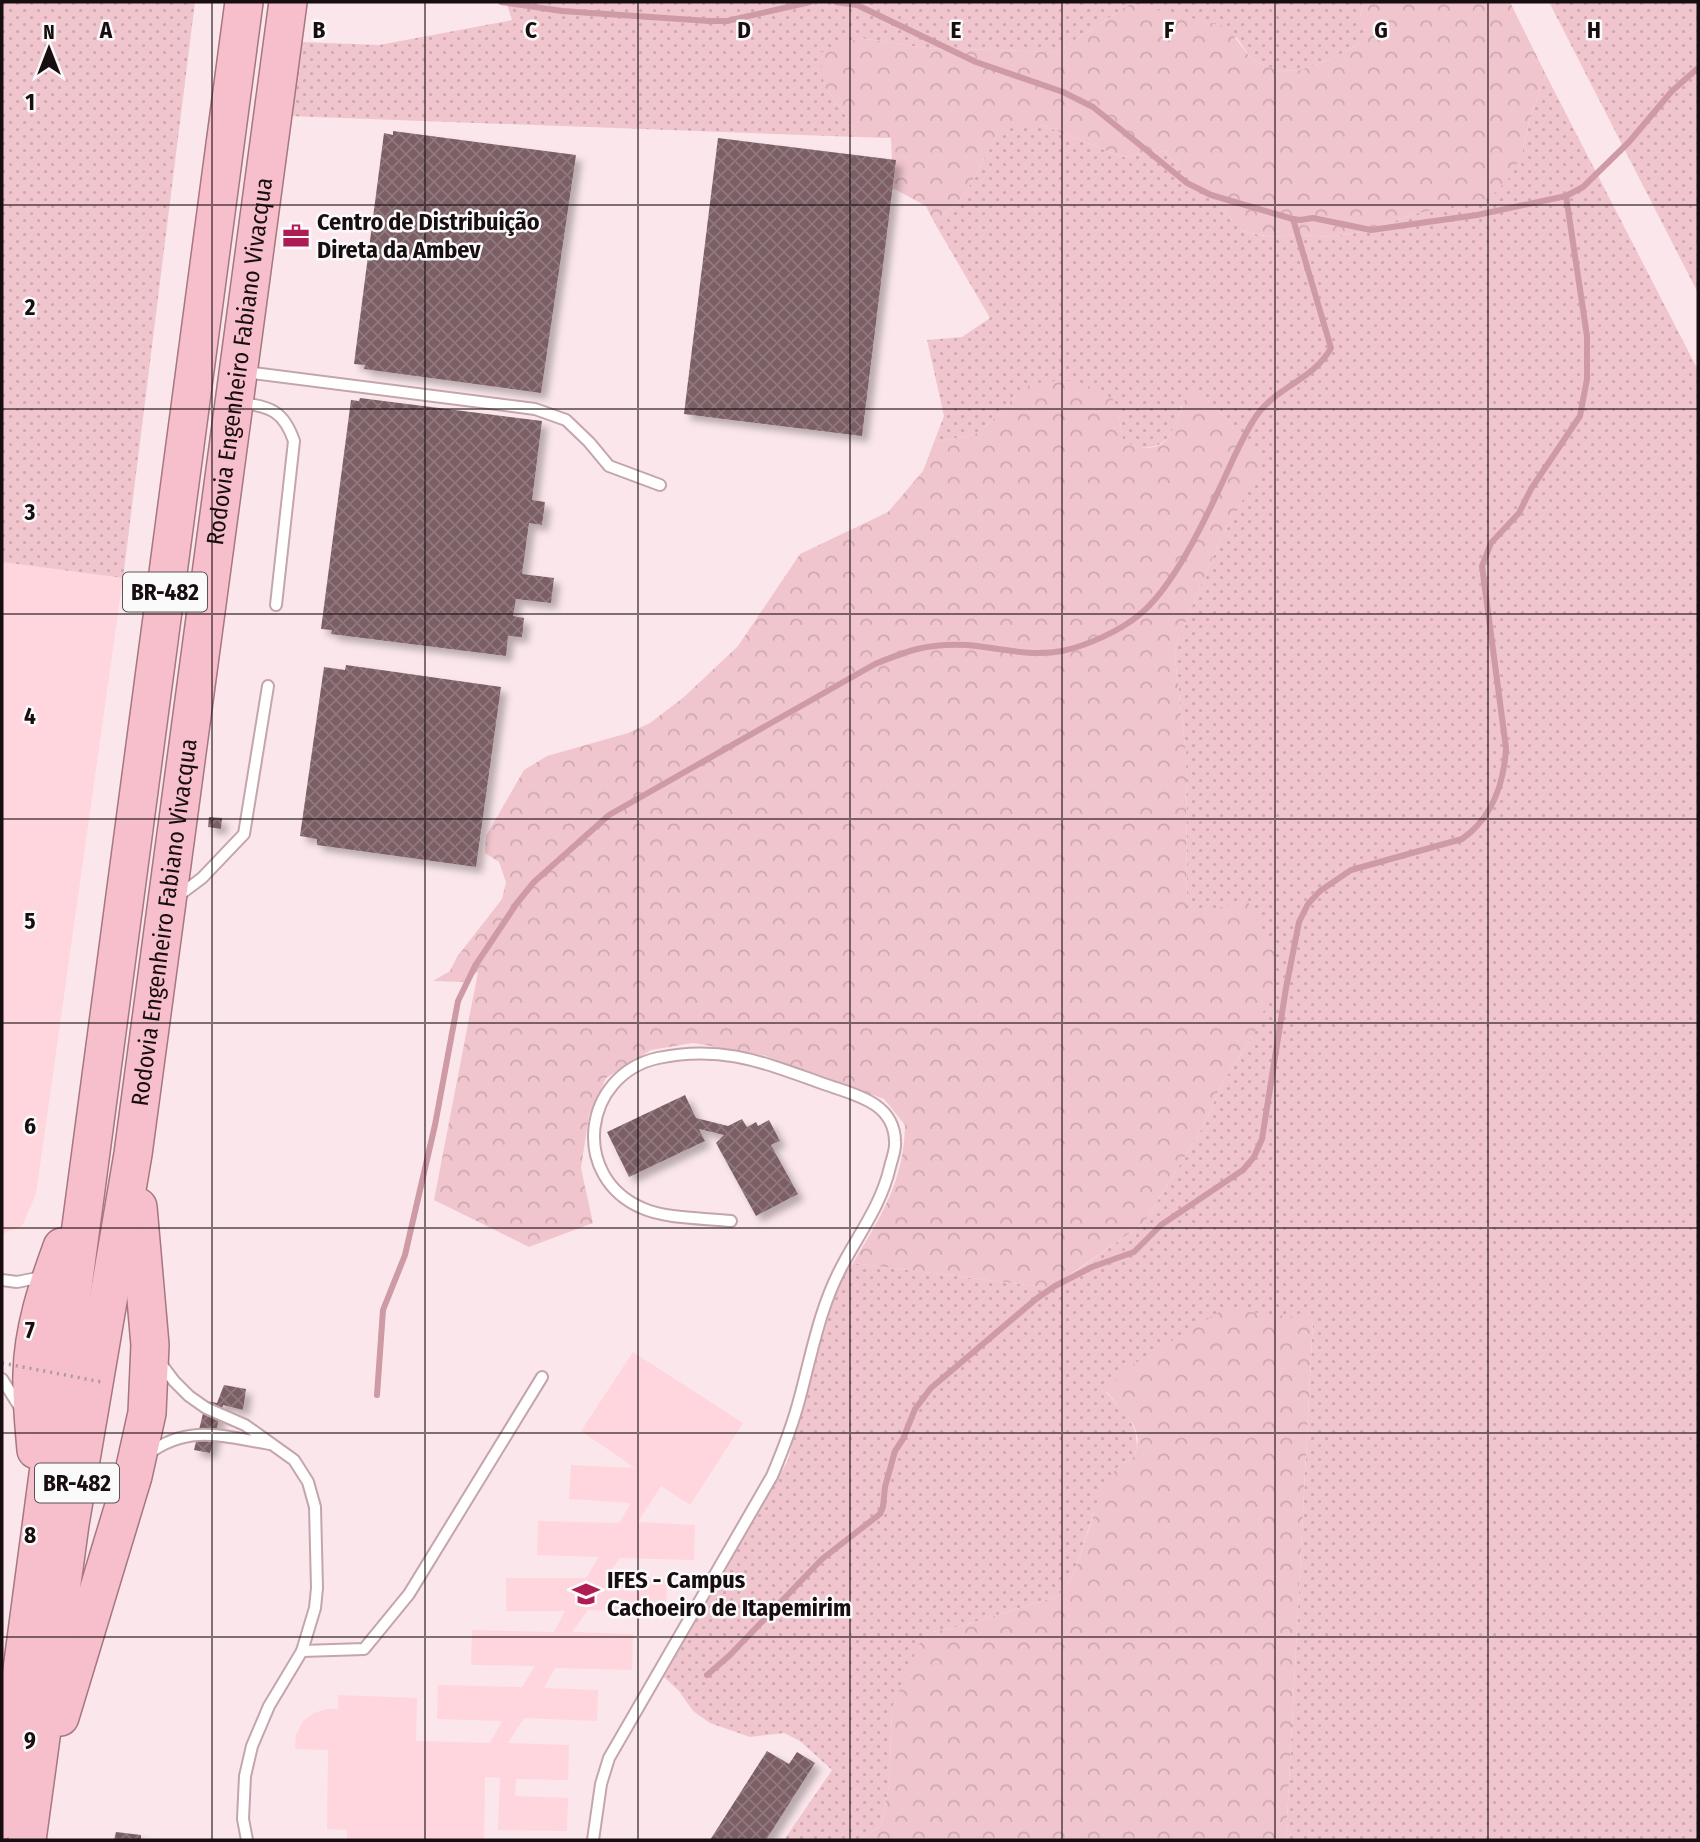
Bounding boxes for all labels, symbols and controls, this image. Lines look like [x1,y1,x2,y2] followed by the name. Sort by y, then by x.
[14,14,84,84] north arrow
[99,16,113,44] text: A
[313,16,326,44] text: B
[525,16,537,44] text: C
[737,16,751,44] text: D
[951,16,962,44] text: E
[1164,16,1174,44] text: F
[1374,16,1388,44] text: G
[1587,16,1601,44] text: H
[43,21,55,44] text: N
[25,88,35,116] text: 1
[201,176,278,547] street label: Rodovia Engenheiro Fabiano Vivacqua
[317,208,540,264] place label: Centro de Distribuição Direta da Ambev
[281,221,311,251] office icon: Centro de Distribuição Direta da Ambev
[24,293,36,321] text: 2
[24,498,36,526] text: 3
[123,572,207,612] road number: BR-482
[24,702,36,730] text: 4
[126,737,203,1108] street label: Rodovia Engenheiro Fabiano Vivacqua
[24,907,36,935] text: 5
[24,1112,36,1140] text: 6
[25,1316,35,1344] text: 7
[35,1464,119,1502] road number: BR-482
[24,1521,36,1549] text: 8
[607,1566,851,1622] place label: IFES - Campus Cachoeiro de Itapemirim
[571,1579,601,1609] school or university icon: IFES - Campus Cachoeiro de Itapemirim
[24,1726,36,1754] text: 9

